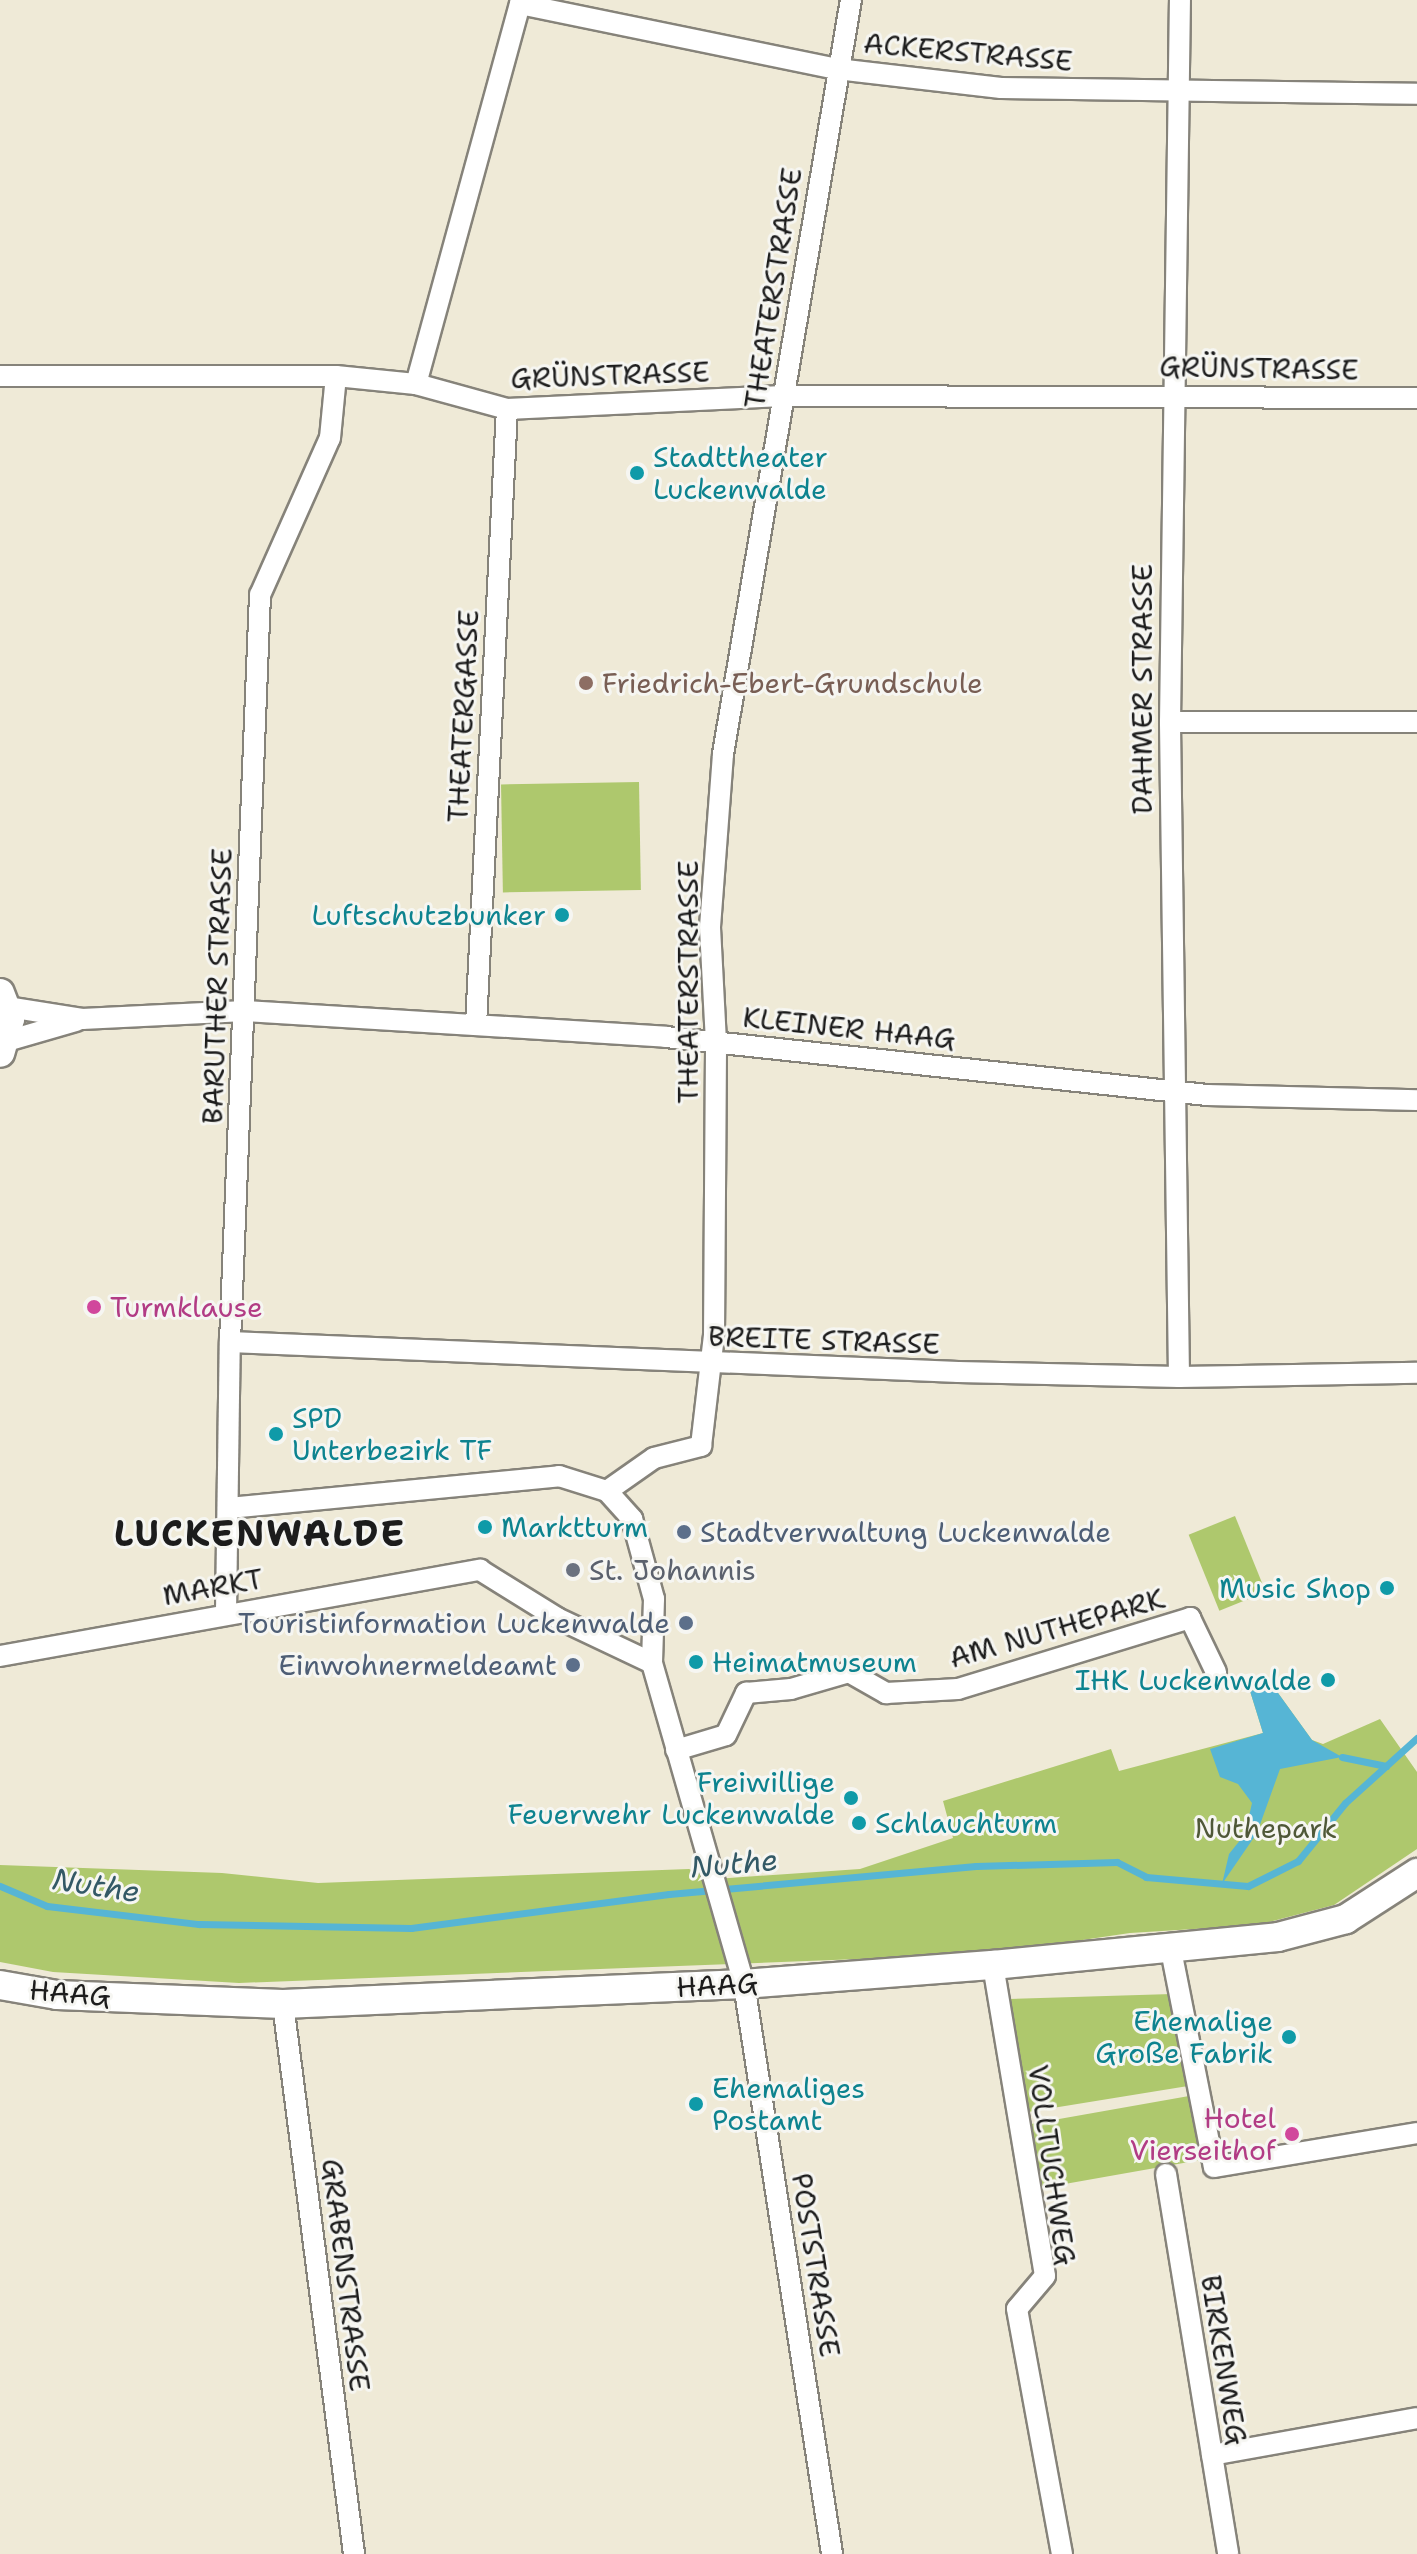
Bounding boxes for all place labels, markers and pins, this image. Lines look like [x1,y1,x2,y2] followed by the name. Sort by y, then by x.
[653,440,828,506] place label: Stadttheater Luckenwalde
[628,464,646,482] marker: Stadttheater Luckenwalde
[602,666,983,700] place label: Friedrich-Ebert-Grundschule
[577,674,595,692] marker: Friedrich-Ebert-Grundschule
[311,898,546,932] place label: Luftschutzbunker
[553,906,571,924] marker: Luftschutzbunker
[110,1290,263,1324] place label: Turmklause
[85,1298,103,1316] marker: Turmklause
[292,1401,492,1467] place label: SPD Unterbezirk TF
[267,1425,285,1443] marker: SPD Unterbezirk TF
[501,1510,648,1544] place label: Marktturm
[700,1515,1111,1549] place label: Stadtverwaltung Luckenwalde
[476,1518,494,1536] marker: Marktturm
[675,1523,693,1541] marker: Stadtverwaltung Luckenwalde
[589,1553,756,1587] place label: St. Johannis
[564,1561,582,1579] marker: St. Johannis
[1219,1571,1371,1605] place label: Music Shop
[1378,1579,1396,1597] marker: Music Shop
[238,1606,670,1640] place label: Touristinformation Luckenwalde
[677,1614,695,1632] marker: Touristinformation Luckenwalde
[712,1645,917,1679] place label: Heimatmuseum
[278,1648,557,1682] place label: Einwohnermeldeamt
[687,1653,705,1671] marker: Heimatmuseum
[564,1656,582,1674] marker: Einwohnermeldeamt
[1075,1663,1312,1697] place label: IHK Luckenwalde
[1319,1671,1337,1689] marker: IHK Luckenwalde
[508,1765,835,1831] place label: Freiwillige Feuerwehr Luckenwalde
[842,1789,860,1807] marker: Freiwillige Feuerwehr Luckenwalde
[875,1806,1057,1840] place label: Schlauchturm
[850,1814,868,1832] marker: Schlauchturm
[1095,2004,1273,2070] place label: Ehemalige Große Fabrik
[1280,2028,1298,2046] marker: Ehemalige Große Fabrik
[712,2071,865,2137] place label: Ehemaliges Postamt
[687,2095,705,2113] marker: Ehemaliges Postamt
[1130,2101,1276,2167] place label: Hotel Vierseithof
[1283,2125,1301,2143] marker: Hotel Vierseithof

